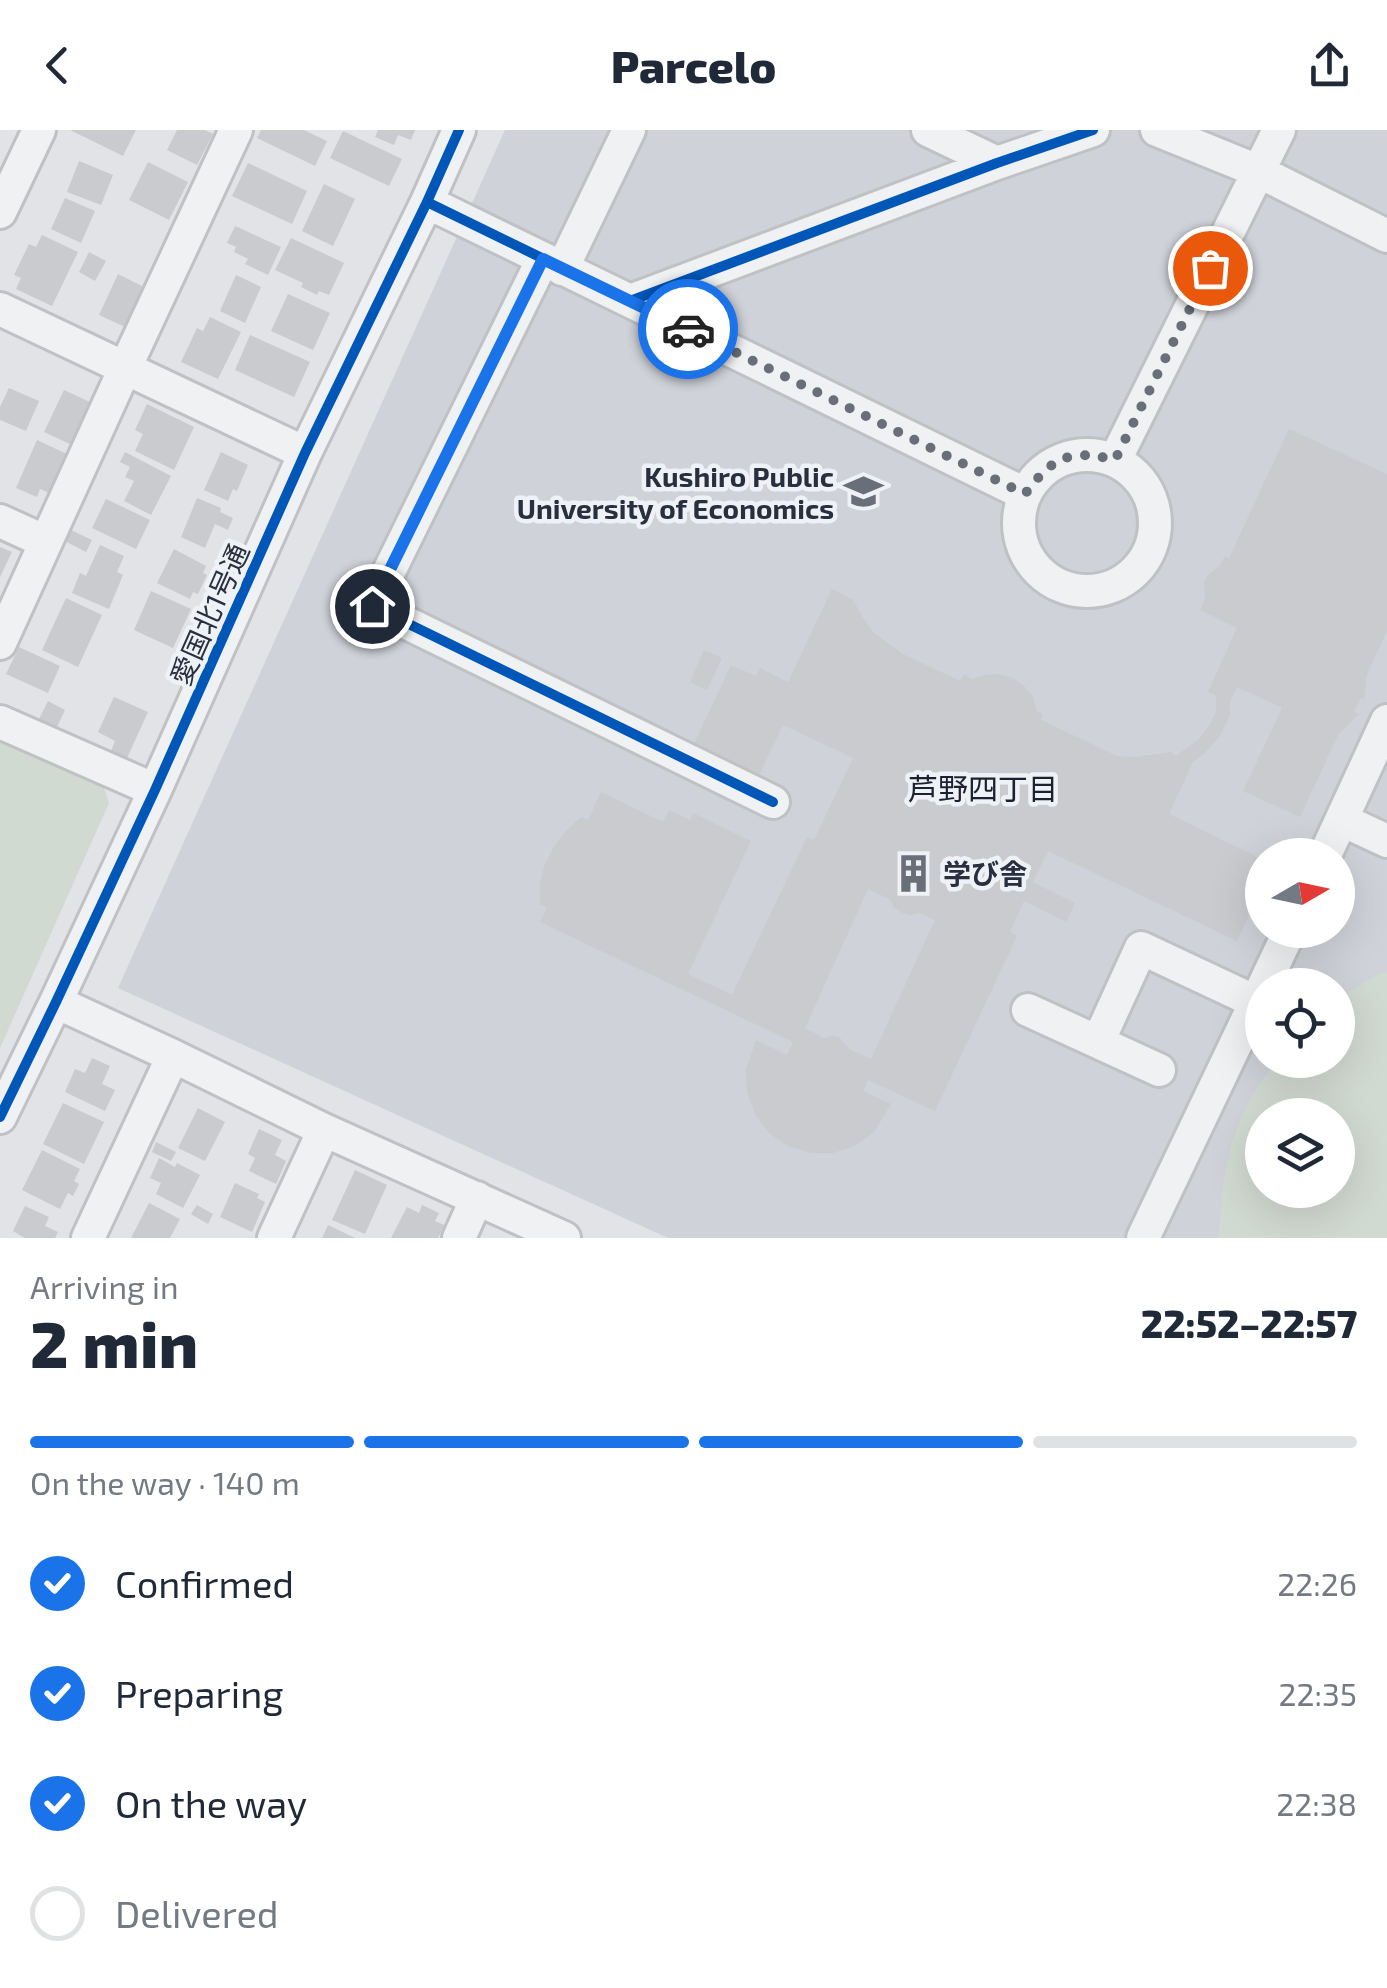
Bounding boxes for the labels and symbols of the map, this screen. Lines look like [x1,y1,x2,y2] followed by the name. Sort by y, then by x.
[1168,226,1253,311] pin
[638,279,738,379] courier
[517,459,834,525] place label: Kushiro Public University of Economics
[843,471,885,513] school or university icon: Kushiro Public University of Economics
[163,538,255,690] street label: 愛国北1号通
[330,564,415,649] pin
[908,770,1058,806] district label: 芦野四丁目
[1245,838,1355,948] north arrow
[892,852,934,894] building icon: 学び舎
[943,856,1027,890] place label: 学び舎

